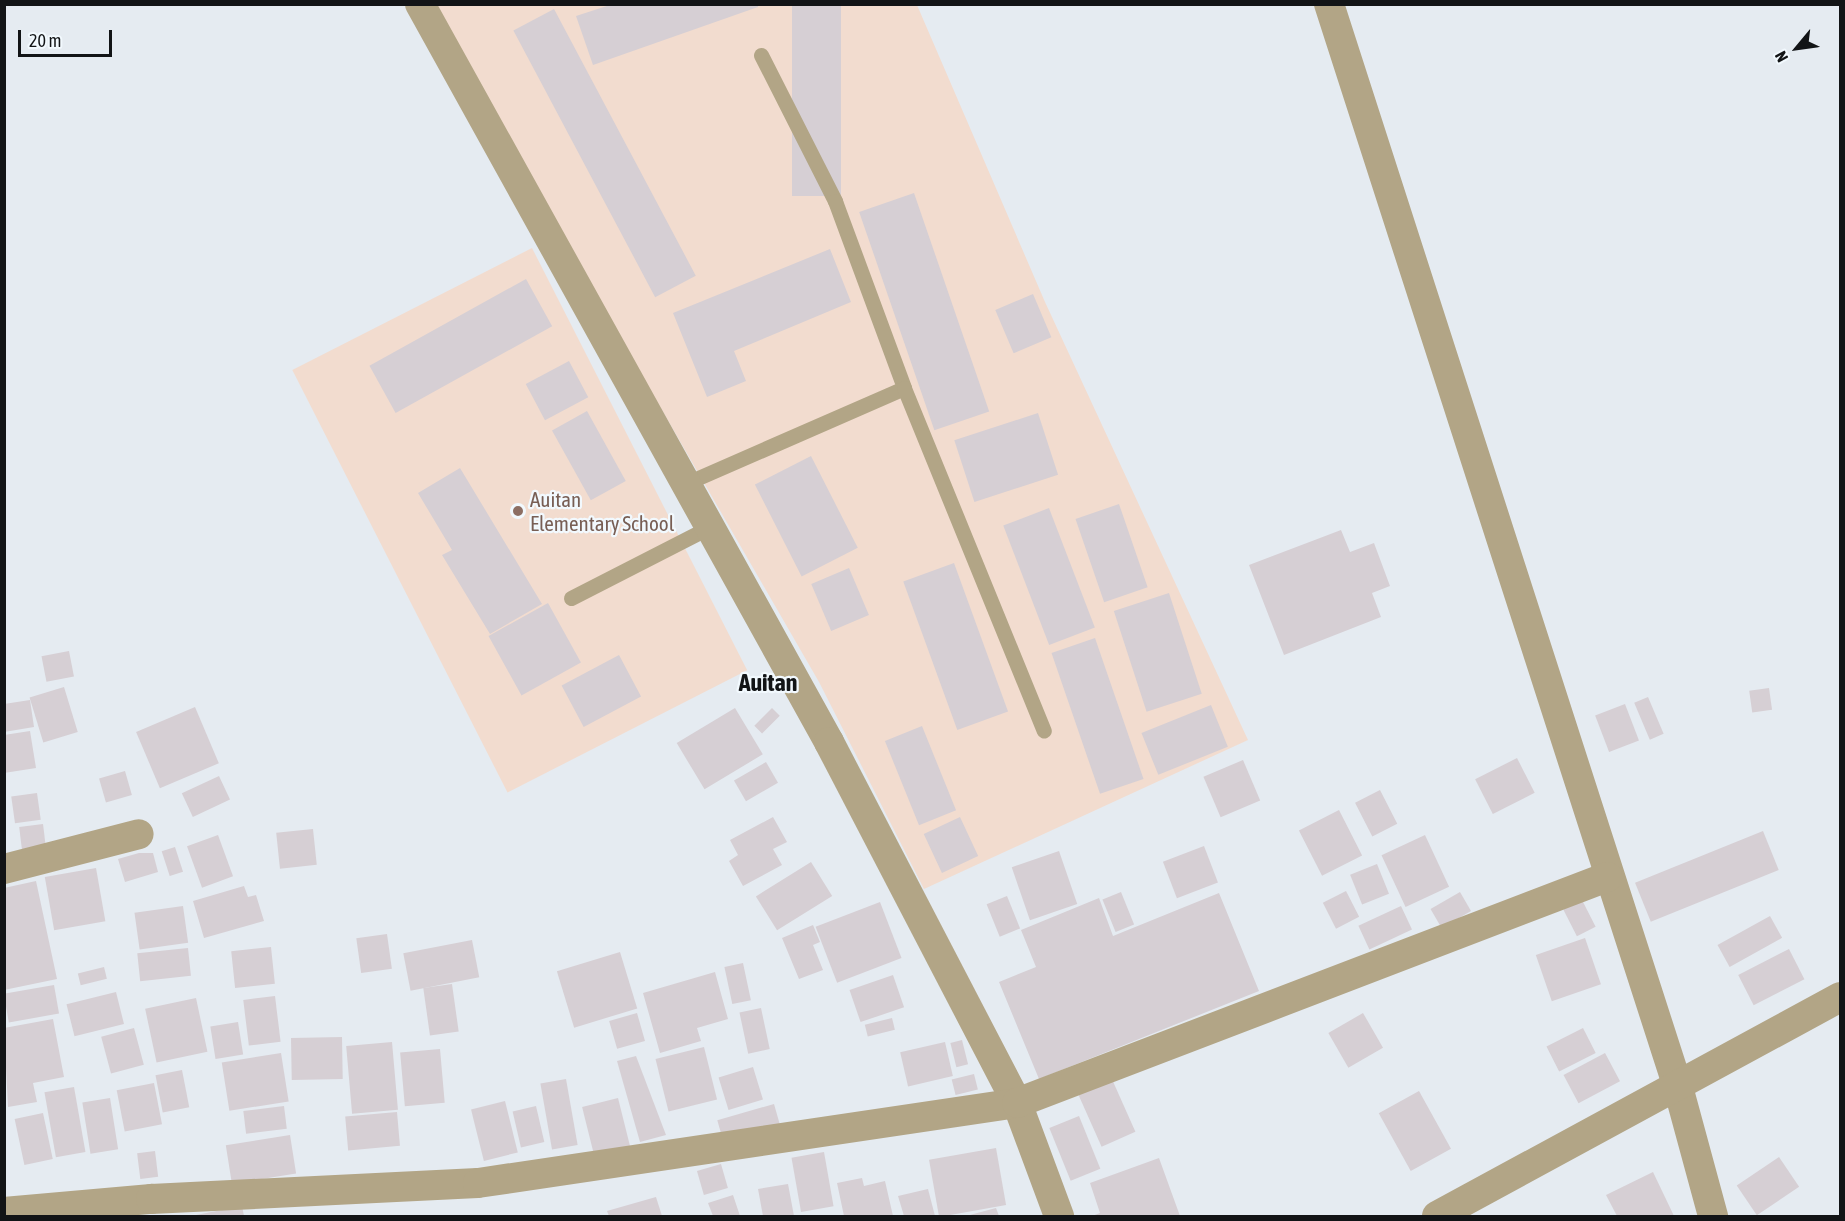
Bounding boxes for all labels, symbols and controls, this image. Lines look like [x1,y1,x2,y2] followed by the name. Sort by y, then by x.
[21,18,116,56] scale bar
[1767,18,1827,78] north arrow
[29,30,61,51] text: 20 m
[1771,48,1791,65] text: N
[530,486,674,536] place label: Auitan Elementary School
[511,504,525,518] marker: Auitan Elementary School
[739,669,797,697] district label: Auitan

